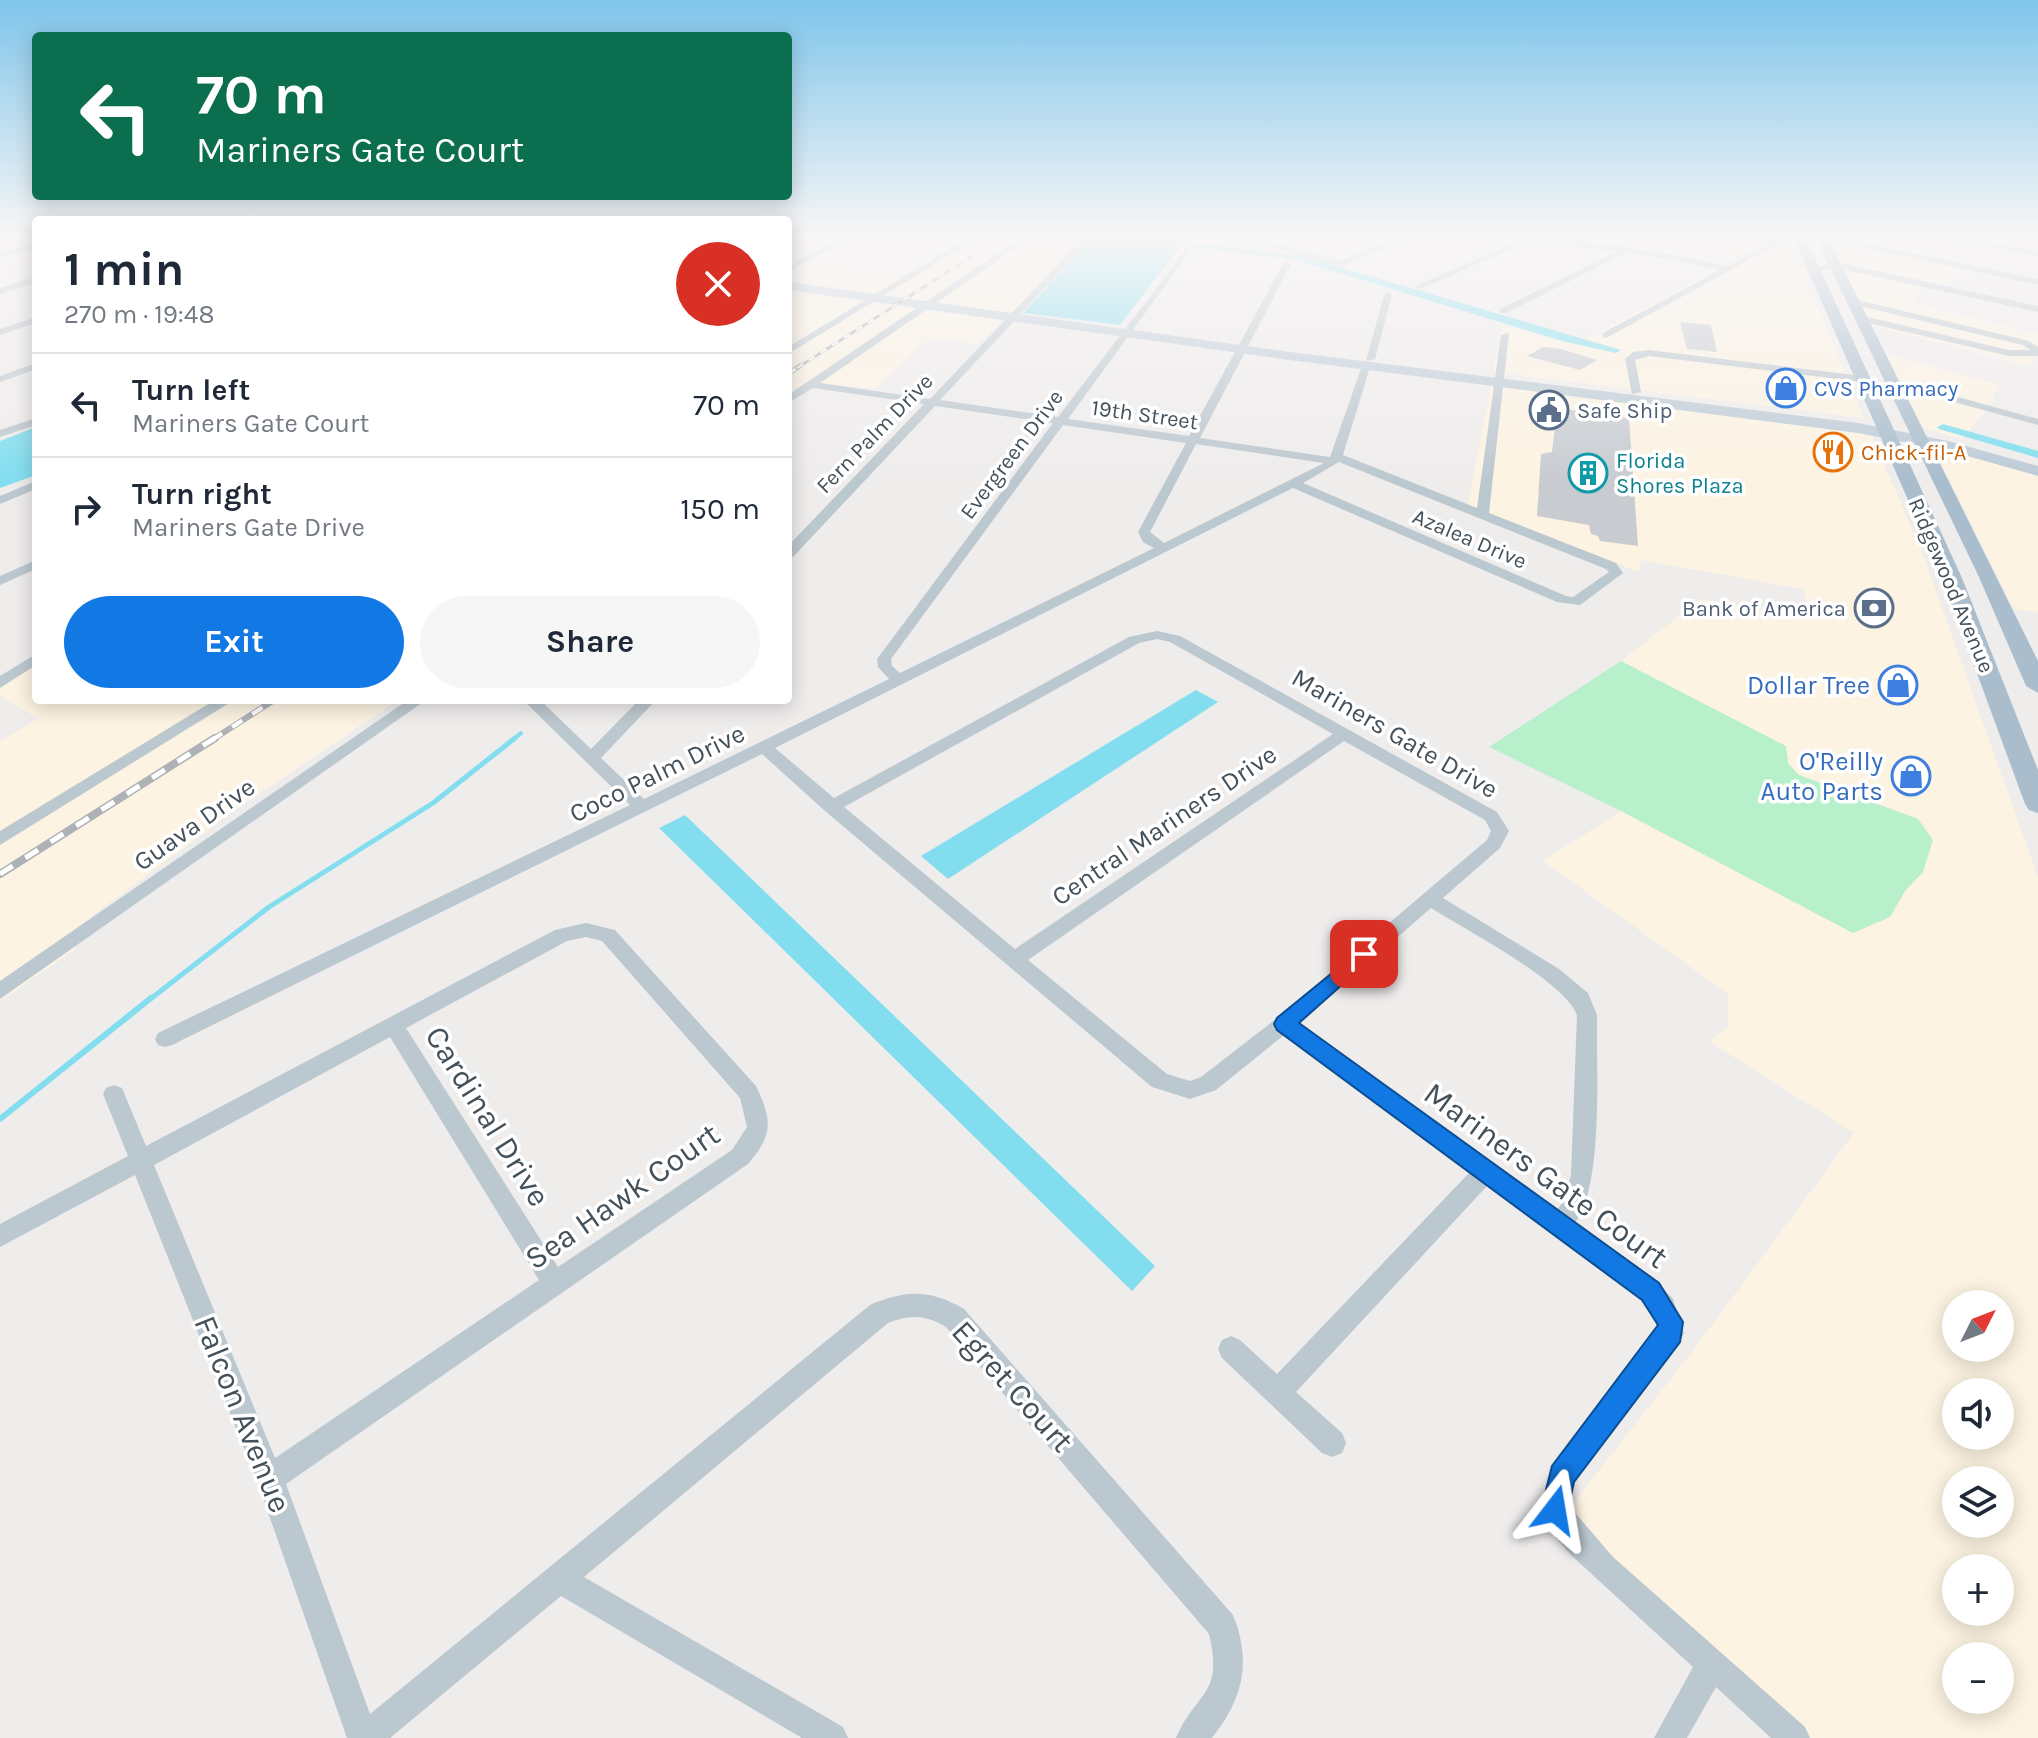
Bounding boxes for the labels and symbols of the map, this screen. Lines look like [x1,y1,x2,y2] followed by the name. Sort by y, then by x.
[1765,367,1807,409] shop icon: CVS Pharmacy
[811,368,938,499] street label: Fern Palm Drive
[1814,376,1958,402] place label: CVS Pharmacy
[955,385,1069,524] street label: Evergreen Drive
[1528,389,1570,431] public building icon: Safe Ship
[1090,395,1200,435] street label: 19th Street
[1577,398,1672,424] place label: Safe Ship
[1812,431,1854,473] restaurant icon: Chick-fil-A
[1861,440,1967,466] place label: Chick-fil-A
[1616,448,1744,499] place label: Florida Shores Plaza
[1567,452,1609,494] building icon: Florida Shores Plaza
[1902,494,2000,677] street label: Ridgewood Avenue
[1409,503,1531,575] street label: Azalea Drive
[1853,587,1895,629] bank icon: Bank of America
[1682,596,1846,622] place label: Bank of America
[1286,662,1503,805] street label: Mariners Gate Drive
[1877,664,1919,706] shop icon: Dollar Tree
[1747,670,1870,701] place label: Dollar Tree
[565,718,750,829] street label: Coco Palm Drive
[1046,739,1283,912] street label: Central Mariners Drive
[1761,746,1883,807] place label: O'Reilly Auto Parts
[1890,755,1932,797] shop icon: O'Reilly Auto Parts
[128,771,261,878] street label: Guava Drive
[1330,920,1398,988] pin
[417,1019,558,1213] street label: Cardinal Drive
[1417,1075,1675,1276] street label: Mariners Gate Court
[518,1116,727,1277] street label: Sea Hawk Court
[1942,1290,2014,1362] north arrow
[186,1310,299,1518] street label: Falcon Avenue
[944,1313,1081,1460] street label: Egret Court
[1513,1468,1597,1552] position arrow

